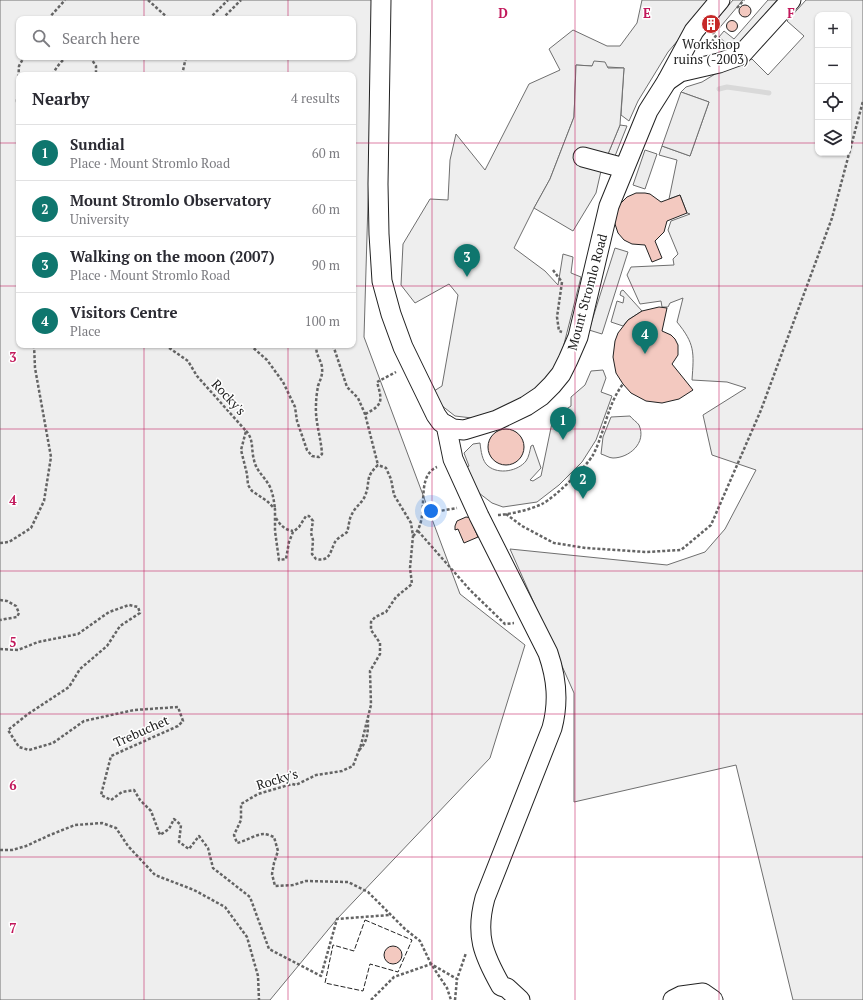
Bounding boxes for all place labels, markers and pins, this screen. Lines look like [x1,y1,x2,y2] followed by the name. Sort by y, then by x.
[700,13,722,35] building icon: Workshop ruins (-2003)
[673,35,749,68] place label: Workshop ruins (-2003)
[454,244,480,277] pin: 3
[632,321,658,354] pin: 4
[550,407,576,440] pin: 1
[570,466,596,499] pin: 2

